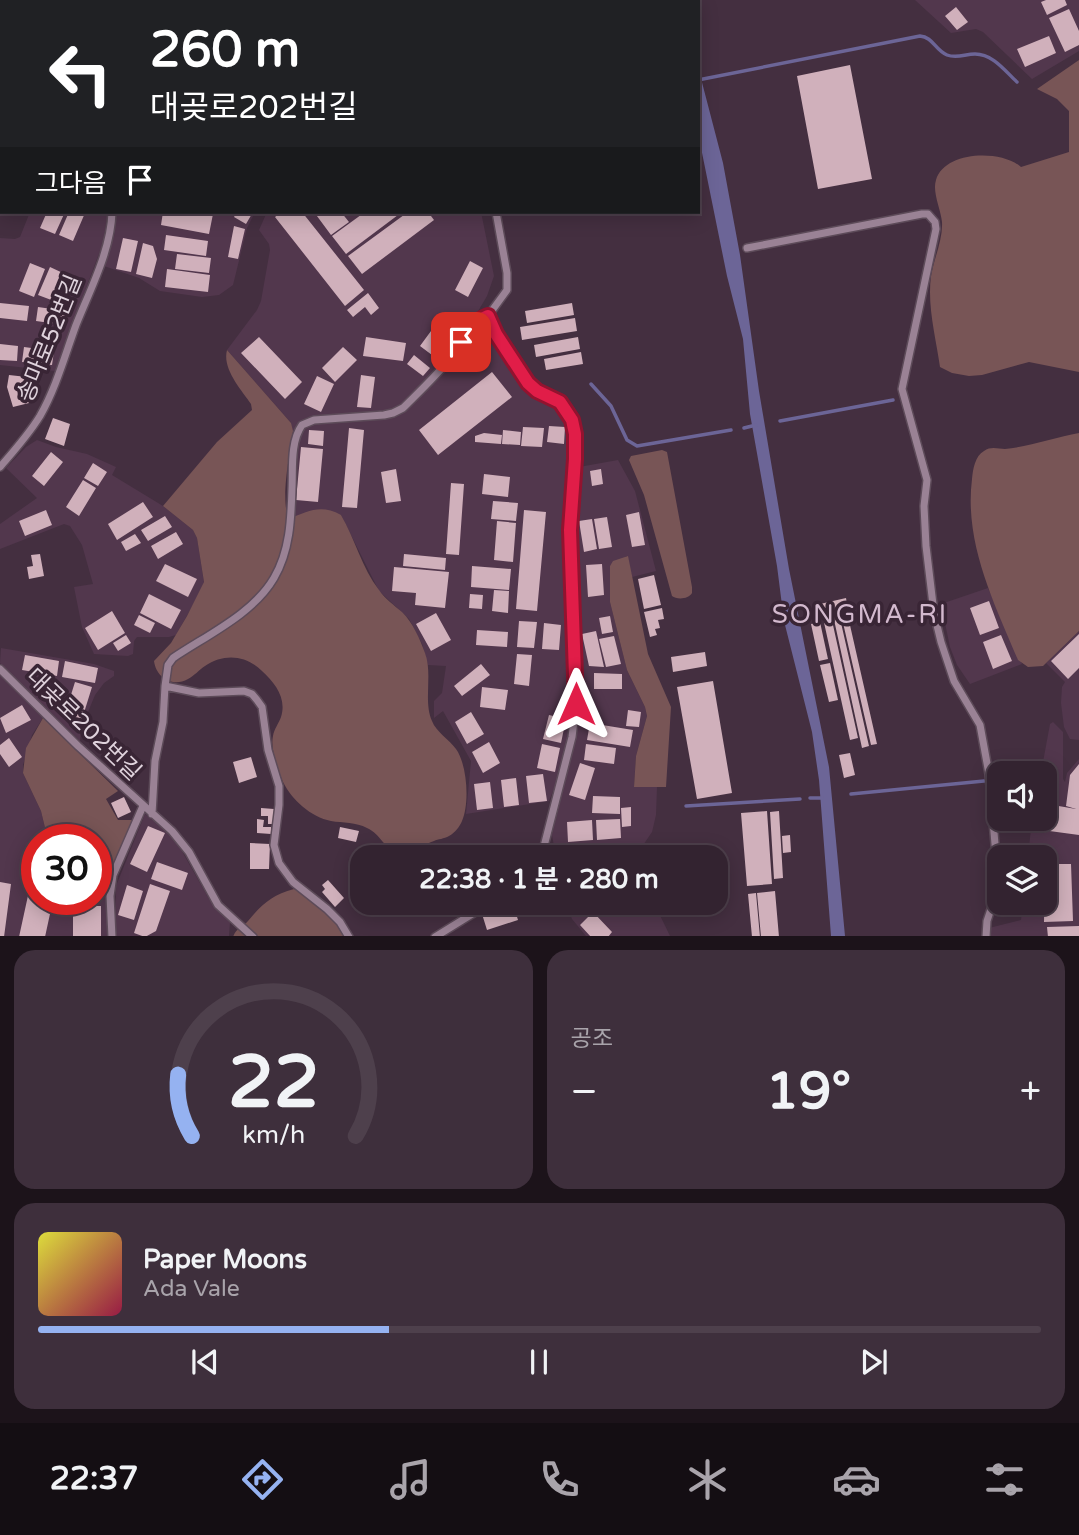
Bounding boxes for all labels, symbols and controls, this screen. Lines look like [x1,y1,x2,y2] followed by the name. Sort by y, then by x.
[150,21,300,80] text: 260 m
[35,28,126,119] icon: left
[150,89,358,127] text: 대곶로202번길
[121,161,159,199] icon: arrive
[35,168,107,199] text: 그다음
[12,271,88,406] street label: 송마로52번길
[431,312,491,372] pin
[442,323,480,361] icon: arrive
[772,599,948,630] district label: SONGMA-RI
[20,663,147,787] street label: 대곶로202번길
[539,667,613,741] position arrow
[987,761,1057,915] map controls
[987,761,1057,831] button: sound
[21,824,112,915] speed limit sign: 30
[987,845,1057,915] button: layers
[419,864,659,895] text: 22:38 · 1 분 · 280 m
[571,1025,613,1053] text: 공조
[228,1039,319,1127] text: 22
[766,1060,851,1123] text: 19°
[571,1069,598,1115] text: −
[1020,1069,1041,1115] text: +
[242,1119,305,1149] text: km/h
[143,1244,307,1275] text: Paper Moons
[143,1275,240,1303] text: Ada Vale
[186,1343,224,1381] icon: previous
[520,1343,558,1381] icon: pause
[855,1343,893,1381] icon: next
[238,1455,287,1504] icon: directions
[386,1455,435,1504] icon: music
[535,1455,584,1504] icon: phone
[683,1455,732,1504] icon: climate
[832,1455,881,1504] icon: car
[980,1455,1029,1504] icon: filters
[50,1460,138,1498] text: 22:37

